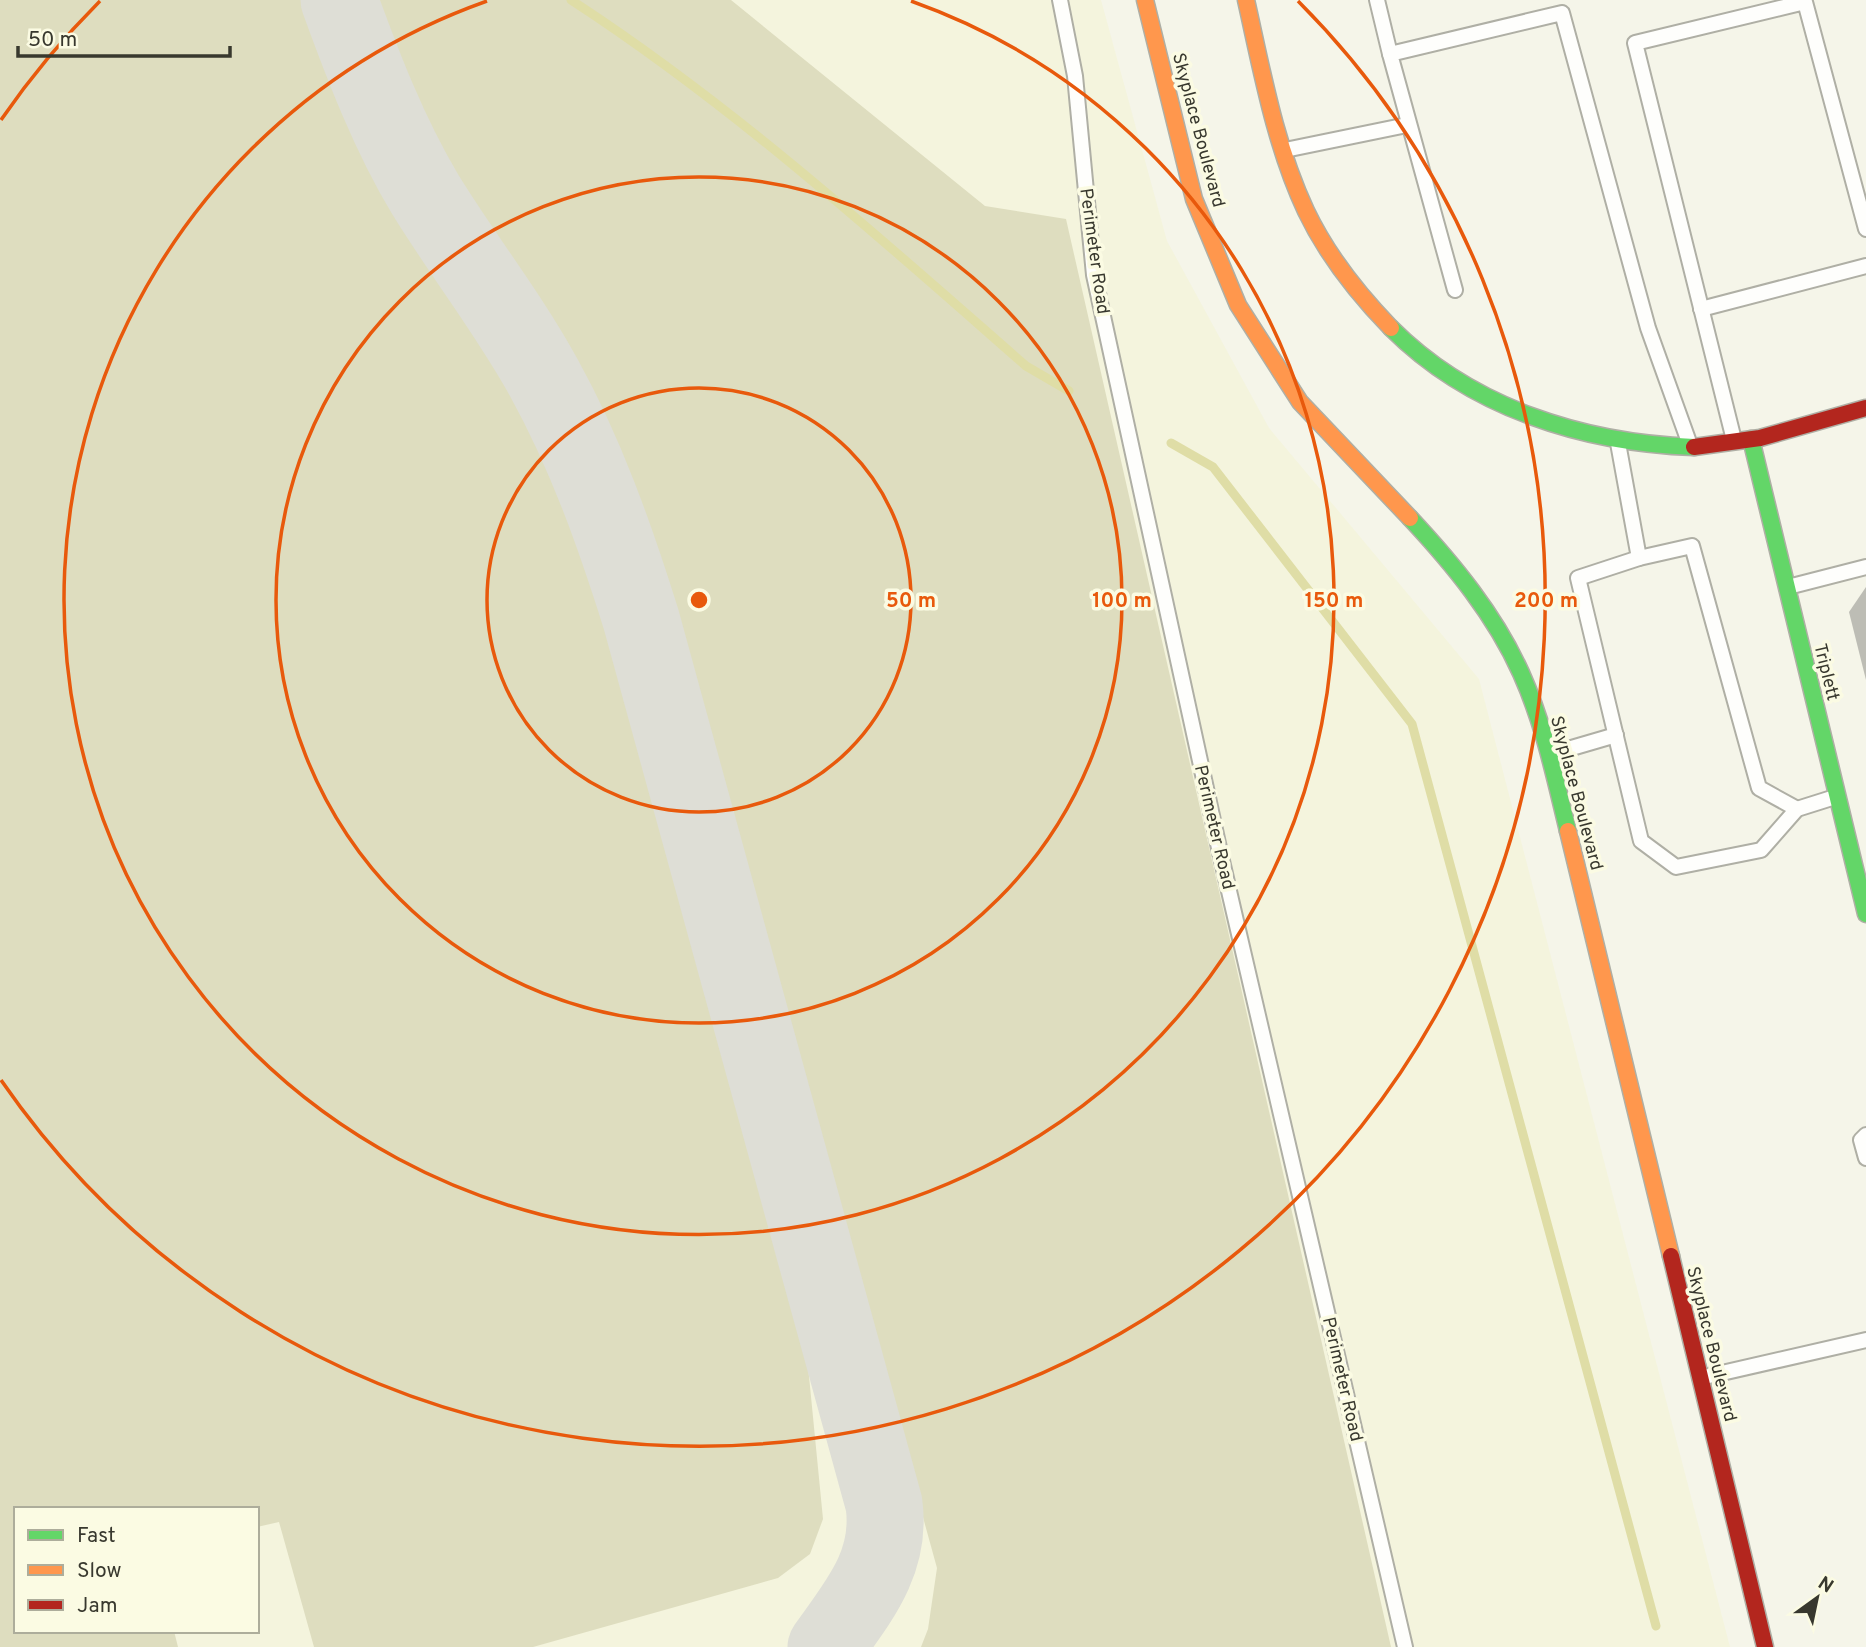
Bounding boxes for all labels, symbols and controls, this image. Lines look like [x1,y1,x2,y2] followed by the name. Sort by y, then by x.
[18,14,229,58] scale bar
[28,27,77,54] text: 50 m
[1166,51,1229,210] street label: Skyplace Boulevard
[1073,187,1114,316] street label: Perimeter Road
[687,588,711,612] centre of rings
[886,588,936,615] text: 50 m
[1092,588,1152,615] text: 100 m
[1305,588,1363,615] text: 150 m
[1514,588,1578,615] text: 200 m
[1807,641,1844,703] street label: Triplett
[1544,714,1607,873] street label: Skyplace Boulevard
[1188,763,1239,892] street label: Perimeter Road
[1680,1265,1741,1424] street label: Skyplace Boulevard
[1316,1315,1367,1444] street label: Perimeter Road
[14,1507,259,1633] legend
[77,1523,116,1550] text: Fast
[77,1558,122,1585] text: Slow
[1782,1563,1852,1633] north arrow
[1813,1572,1837,1599] text: N
[77,1593,118,1620] text: Jam

